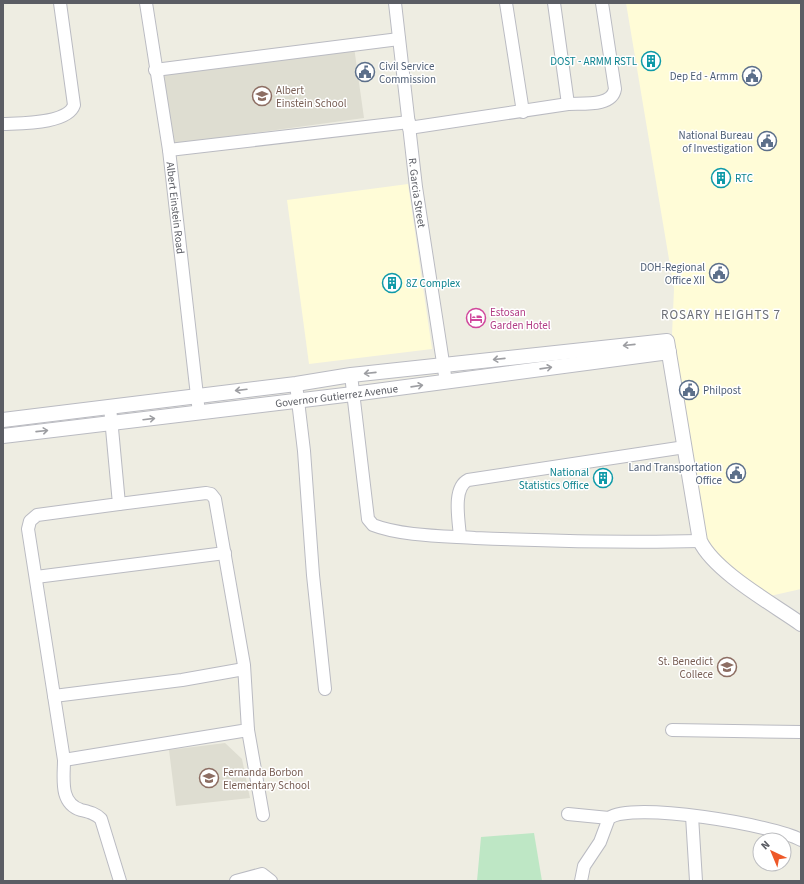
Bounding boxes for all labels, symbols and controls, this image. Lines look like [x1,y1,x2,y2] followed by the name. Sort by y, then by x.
[640,50,662,72] building icon: DOST - ARMM RSTL
[550,54,638,69] place label: DOST - ARMM RSTL
[379,59,436,87] place label: Civil Service Commission
[354,61,376,83] public building icon: Civil Service Commission
[741,65,763,87] public building icon: Dep Ed - Armm
[670,69,738,84] place label: Dep Ed - Armm
[276,83,347,111] place label: Albert Einstein School
[251,85,273,107] school or university icon: Albert Einstein School
[679,128,753,156] place label: National Bureau of Investigation
[756,130,778,152] public building icon: National Bureau of Investigation
[405,157,429,229] street label: R. Garcia Street
[162,161,188,255] street label: Albert Einstein Road
[710,167,732,189] building icon: RTC
[735,171,753,186] place label: RTC
[640,260,705,288] place label: DOH-Regional Office XII
[708,262,730,284] public building icon: DOH-Regional Office XII
[381,272,403,294] building icon: 8Z Complex
[406,276,460,291] place label: 8Z Complex
[490,305,551,333] place label: Estosan Garden Hotel
[661,306,781,324] district label: ROSARY HEIGHTS 7
[465,307,487,329] hotel icon: Estosan Garden Hotel
[623,341,636,349] one-way arrow
[493,355,506,363] one-way arrow
[539,364,552,372] one-way arrow
[364,369,377,377] one-way arrow
[678,379,700,401] public building icon: Philpost
[274,381,400,411] street label: Governor Gutierrez Avenue
[410,382,423,390] one-way arrow
[703,383,741,398] place label: Philpost
[235,387,248,394] one-way arrow
[142,415,155,423] one-way arrow
[35,428,48,435] one-way arrow
[629,460,723,488] place label: Land Transportation Office
[725,462,747,484] public building icon: Land Transportation Office
[519,465,590,493] place label: National Statistics Office
[592,467,614,489] building icon: National Statistics Office
[658,654,714,682] place label: St. Benedict Collece
[716,656,738,678] school or university icon: St. Benedict Collece
[223,765,310,793] place label: Fernanda Borbon Elementary School
[198,767,220,789] school or university icon: Fernanda Borbon Elementary School
[752,832,792,872] north arrow
[758,837,773,853] text: N

